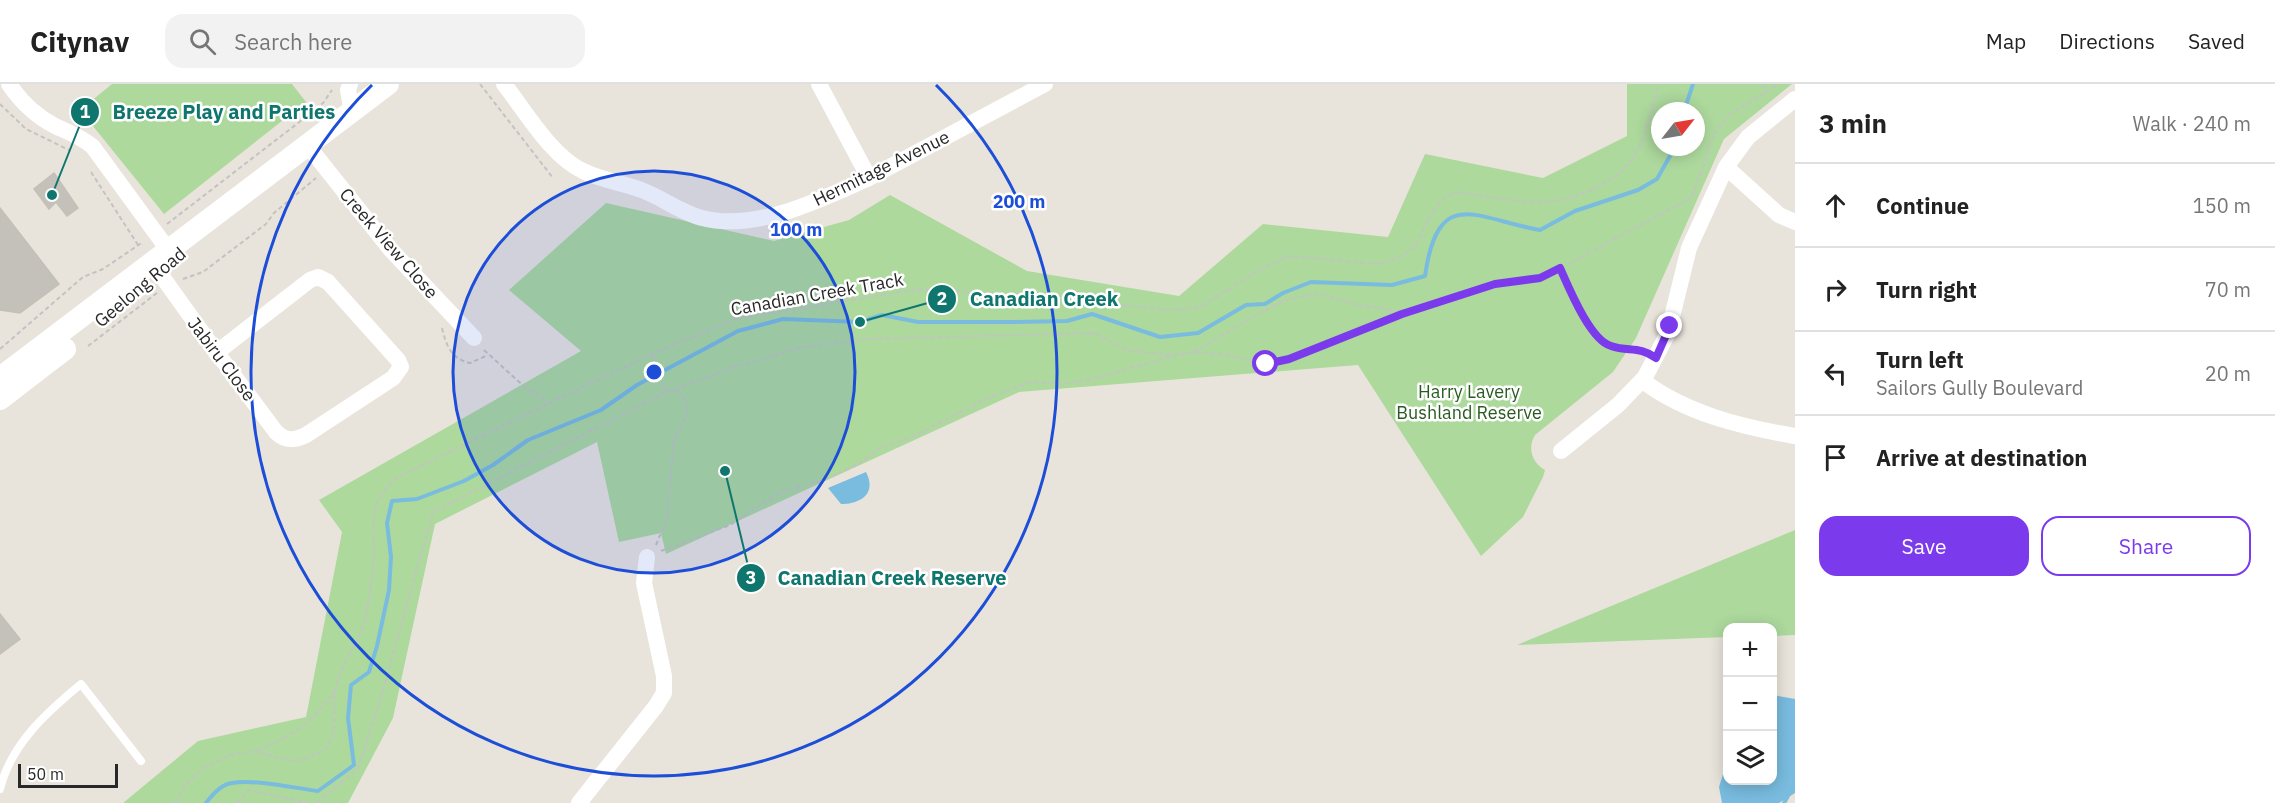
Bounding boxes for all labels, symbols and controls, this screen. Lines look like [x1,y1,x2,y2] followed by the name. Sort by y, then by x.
[165,14,585,68] search box
[30,23,129,60] text: Citynav
[186,25,219,58] icon: search
[234,27,352,56] text: Search here
[1986,27,2026,55] text: Map
[2059,27,2155,55] text: Directions
[2188,27,2245,55] text: Saved
[70,93,347,131] callout: Breeze Play and Parties
[113,98,335,125] text: Breeze Play and Parties
[80,100,91,123] text: 1
[1651,102,1705,156] north arrow
[1819,106,1887,140] text: 3 min
[2133,110,2251,137] text: Walk · 240 m
[809,125,953,211] street label: Hermitage Avenue
[335,183,443,303] street label: Creek View Close
[1819,189,1852,222] icon: ahead
[993,190,1045,213] text: 200 m
[1876,191,1969,220] text: Continue
[2193,192,2251,219] text: 150 m
[770,218,822,241] text: 100 m
[89,242,191,332] street label: Geelong Road
[729,267,906,321] street label: Canadian Creek Track
[1819,273,1852,306] icon: right
[1876,275,1977,304] text: Turn right
[2205,276,2251,303] text: 70 m
[927,280,1130,318] callout: Canadian Creek
[970,285,1119,312] text: Canadian Creek
[937,287,947,310] text: 2
[183,312,261,406] street label: Jabiru Close
[1656,312,1682,338] route end
[1876,345,1964,374] text: Turn left
[1252,350,1278,376] route start
[1819,357,1852,390] icon: left
[2205,360,2251,387] text: 20 m
[644,362,664,382] centre of rings
[1876,374,2083,401] text: Sailors Gully Boulevard
[1396,380,1542,424] park label: Harry Lavery Bushland Reserve
[1819,441,1852,474] icon: arrive
[1876,443,2087,472] text: Arrive at destination
[1819,516,2029,576] button: Save
[2041,516,2251,576] button: Share
[736,559,1019,597] callout: Canadian Creek Reserve
[777,564,1007,591] text: Canadian Creek Reserve
[746,566,756,589] text: 3
[1723,623,1777,785] map controls
[1723,623,1777,677] button: +
[1723,677,1777,731] button: −
[1723,731,1777,785] button: layers
[18,761,118,788] scale bar
[27,764,64,784] text: 50 m

